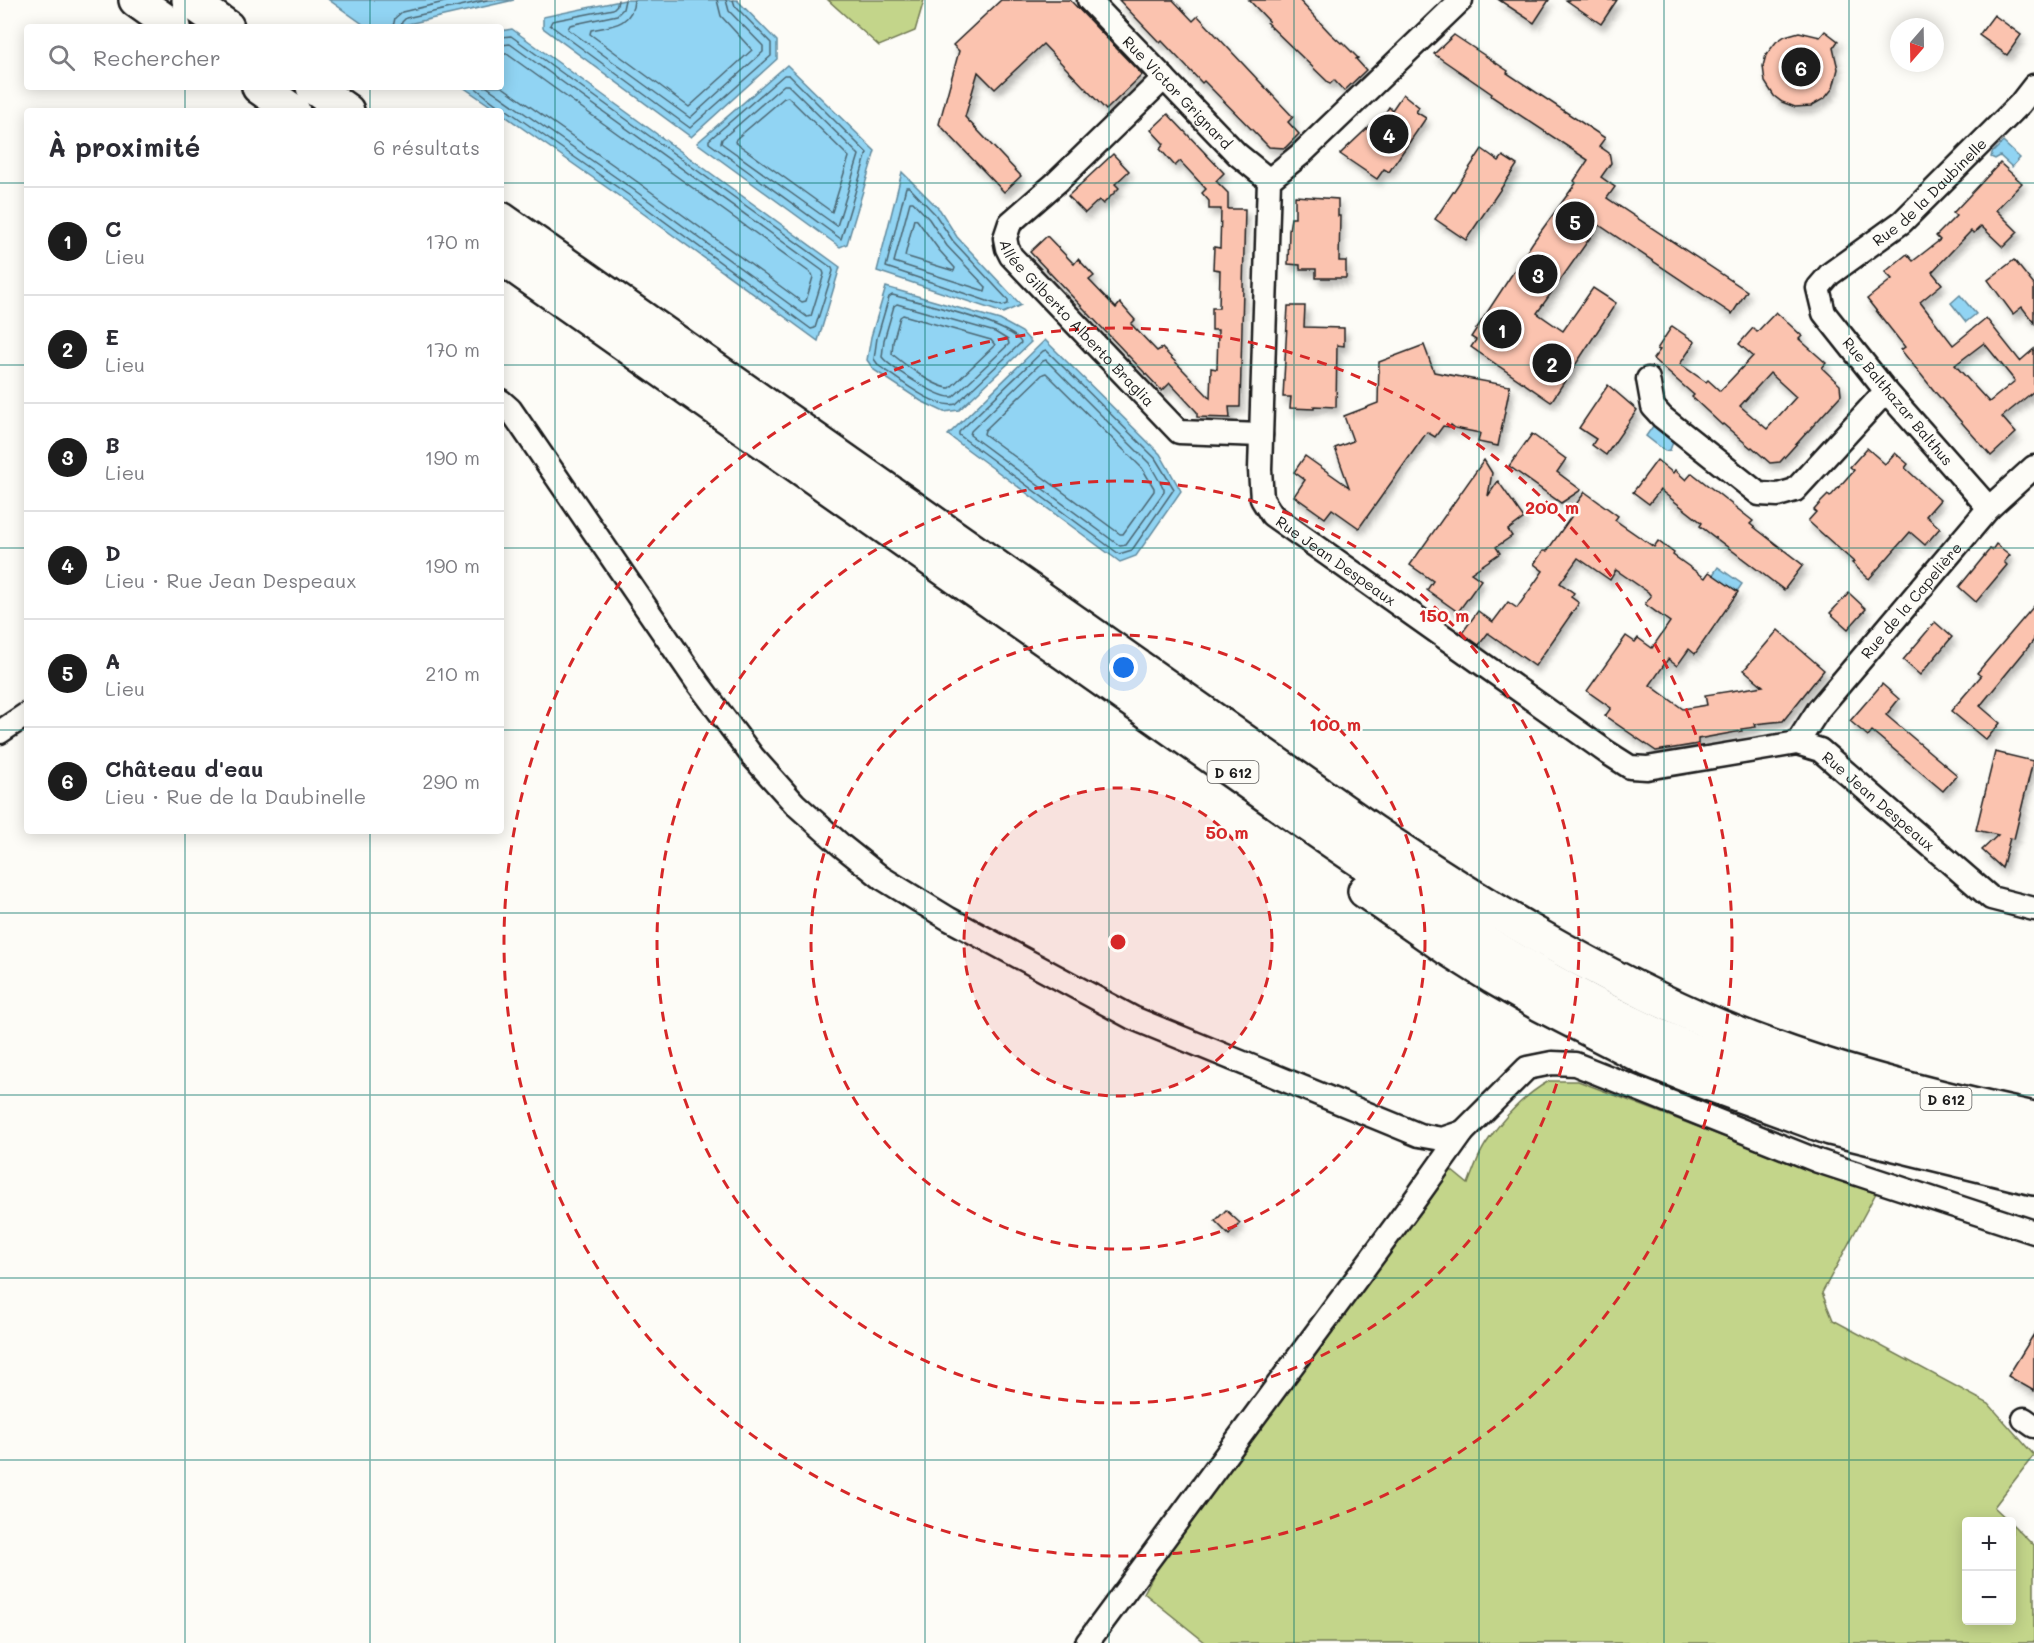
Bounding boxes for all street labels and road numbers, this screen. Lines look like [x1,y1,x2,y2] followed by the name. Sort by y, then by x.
[1119,31,1237,153] street label: Rue Victor Grignard
[1868,133,1991,250] street label: Rue de la Daubinelle
[996,238,1159,410] street label: Allée Gilberto Alberto Braglia
[1838,333,1958,469] street label: Rue Balthazar Balthus
[1272,511,1400,610] street label: Rue Jean Despeaux
[1856,538,1966,663] street label: Rue de la Capelière
[1818,747,1939,855] street label: Rue Jean Despeaux
[1208,761,1258,783] road number: D 612
[1920,1088,1972,1110] road number: D 612

